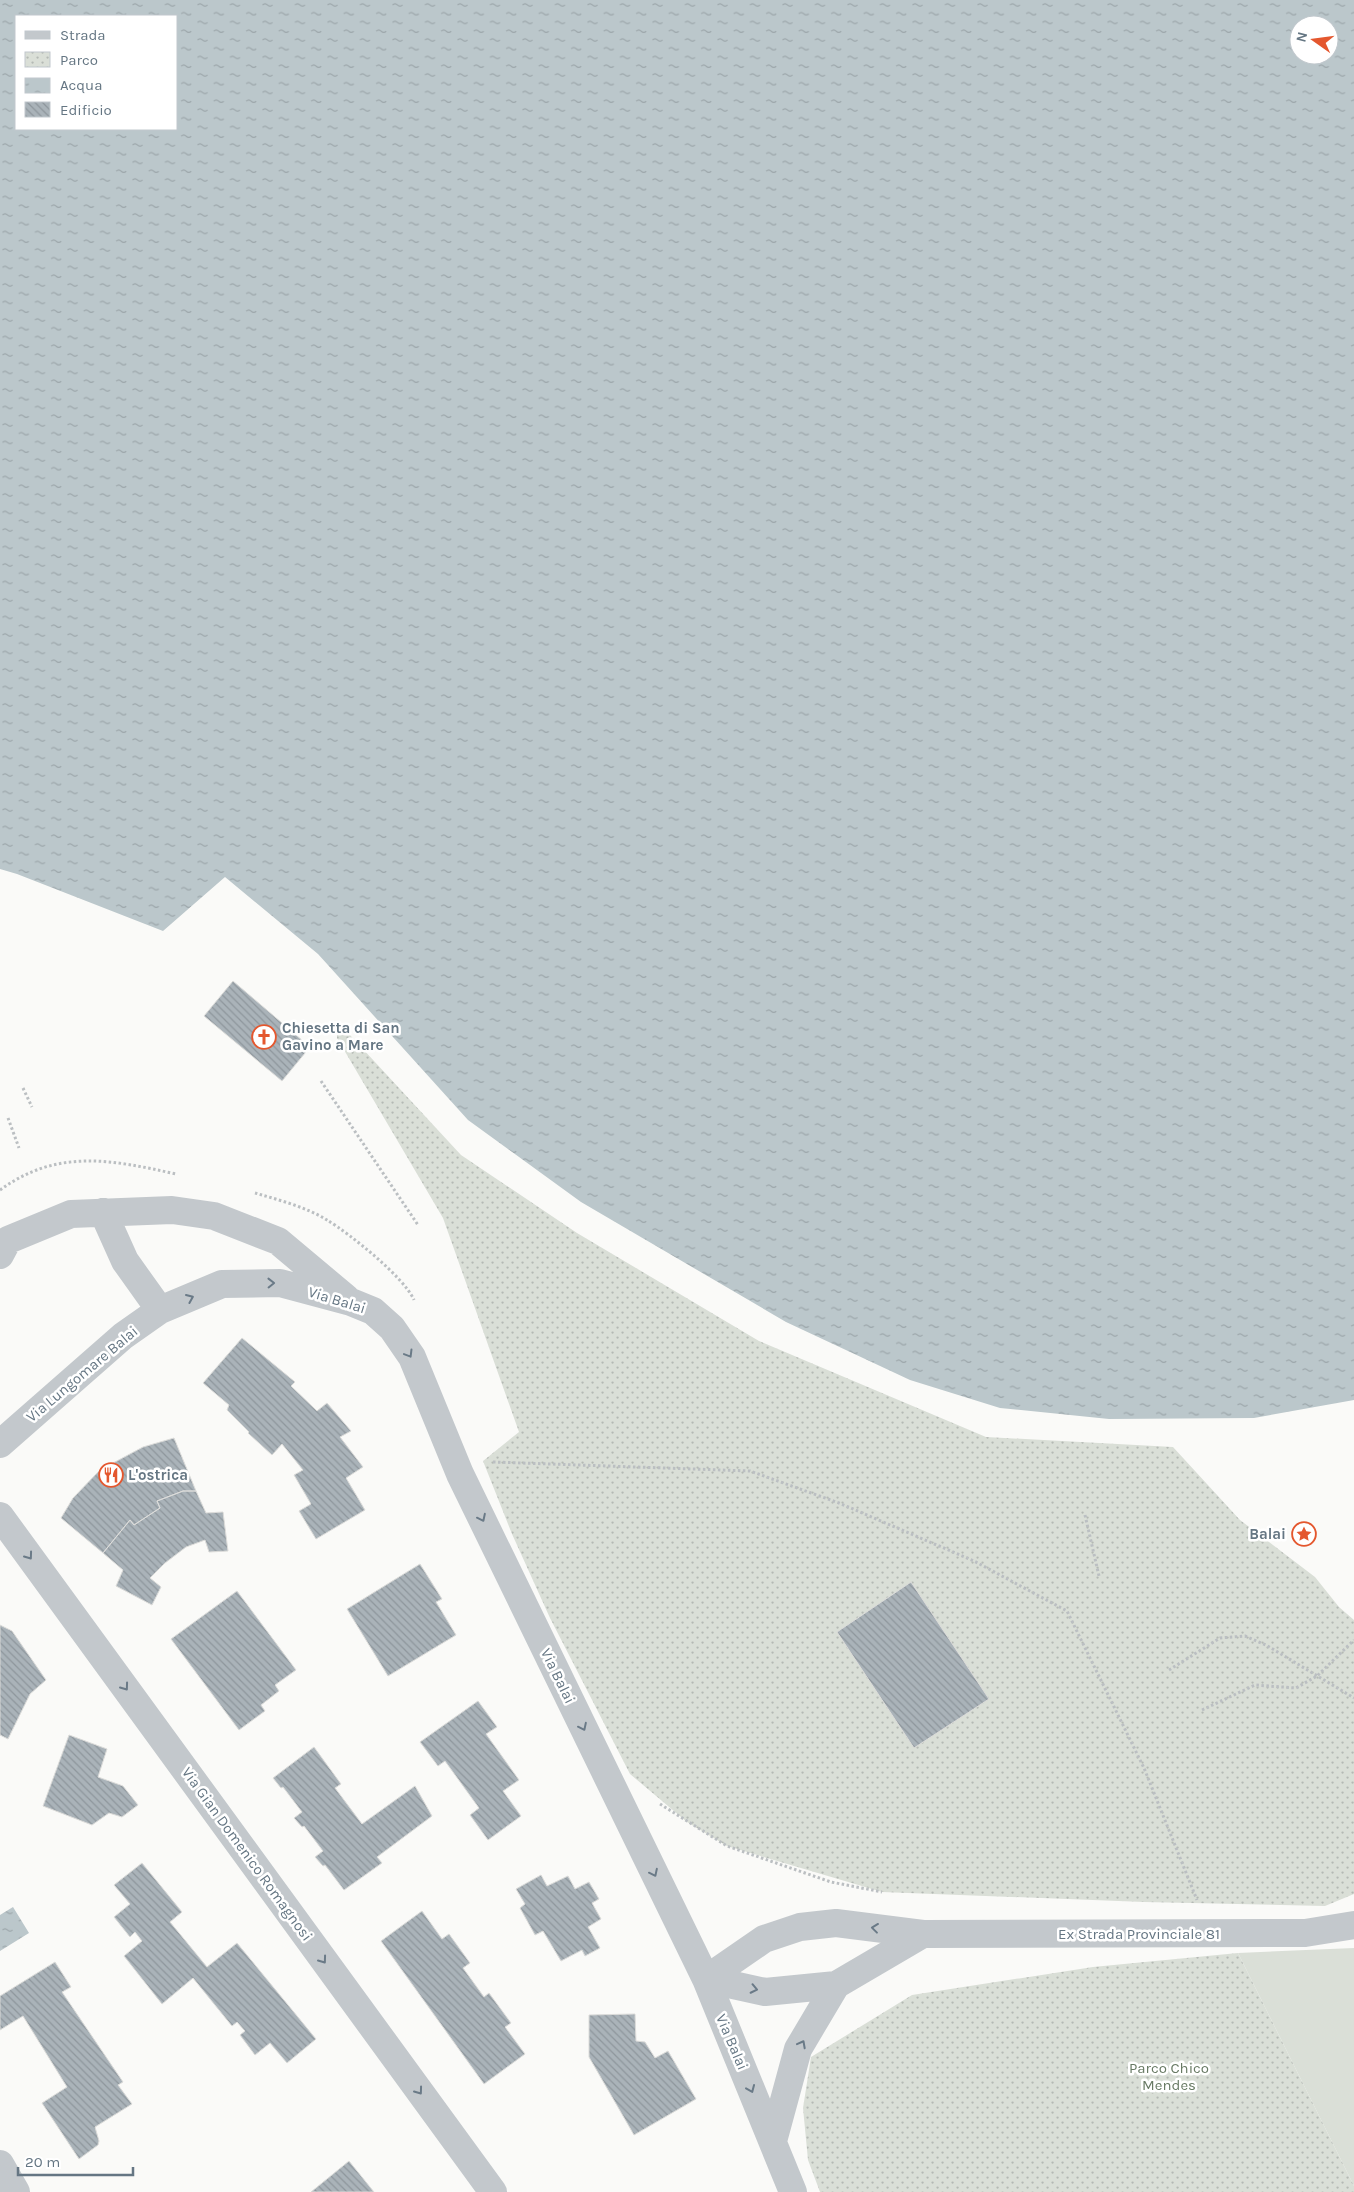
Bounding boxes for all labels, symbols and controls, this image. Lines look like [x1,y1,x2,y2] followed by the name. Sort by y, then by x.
[15,15,178,130] legend
[1289,15,1339,65] north arrow
[60,26,106,44] text: Strada
[1292,30,1311,44] text: N
[60,51,98,69] text: Parco
[60,76,102,94] text: Acqua
[60,101,112,119] text: Edificio
[282,1019,400,1054] place label: Chiesetta di San Gavino a Mare
[251,1024,277,1050] church icon: Chiesetta di San Gavino a Mare
[267,1278,275,1289] one-way arrow
[306,1283,368,1317] street label: Via Balai
[185,1293,194,1304] one-way arrow
[23,1322,141,1426] street label: Via Lungomare Balai
[402,1348,412,1357] one-way arrow
[98,1462,124,1488] restaurant icon: L'ostrica
[128,1466,188,1484] place label: L'ostrica
[475,1512,485,1521] one-way arrow
[1291,1521,1317,1547] place icon: Balai
[1249,1525,1286,1543] place label: Balai
[23,1550,32,1560] one-way arrow
[537,1645,579,1707] street label: Via Balai
[119,1681,127,1690] one-way arrow
[576,1722,587,1731] one-way arrow
[178,1764,316,1944] street label: Via Gian Domenico Romagnosi
[648,1868,658,1877] one-way arrow
[870,1923,878,1934] one-way arrow
[1058,1925,1220,1943] street label: Ex Strada Provinciale 81
[318,1954,326,1963] one-way arrow
[749,1984,758,1994] one-way arrow
[712,2011,752,2073] street label: Via Balai
[796,2040,806,2049] one-way arrow
[1129,2059,1209,2094] park label: Parco Chico Mendes
[745,2084,756,2093] one-way arrow
[413,2085,422,2095] one-way arrow
[18,2144,132,2176] scale bar
[25,2153,60,2171] text: 20 m

